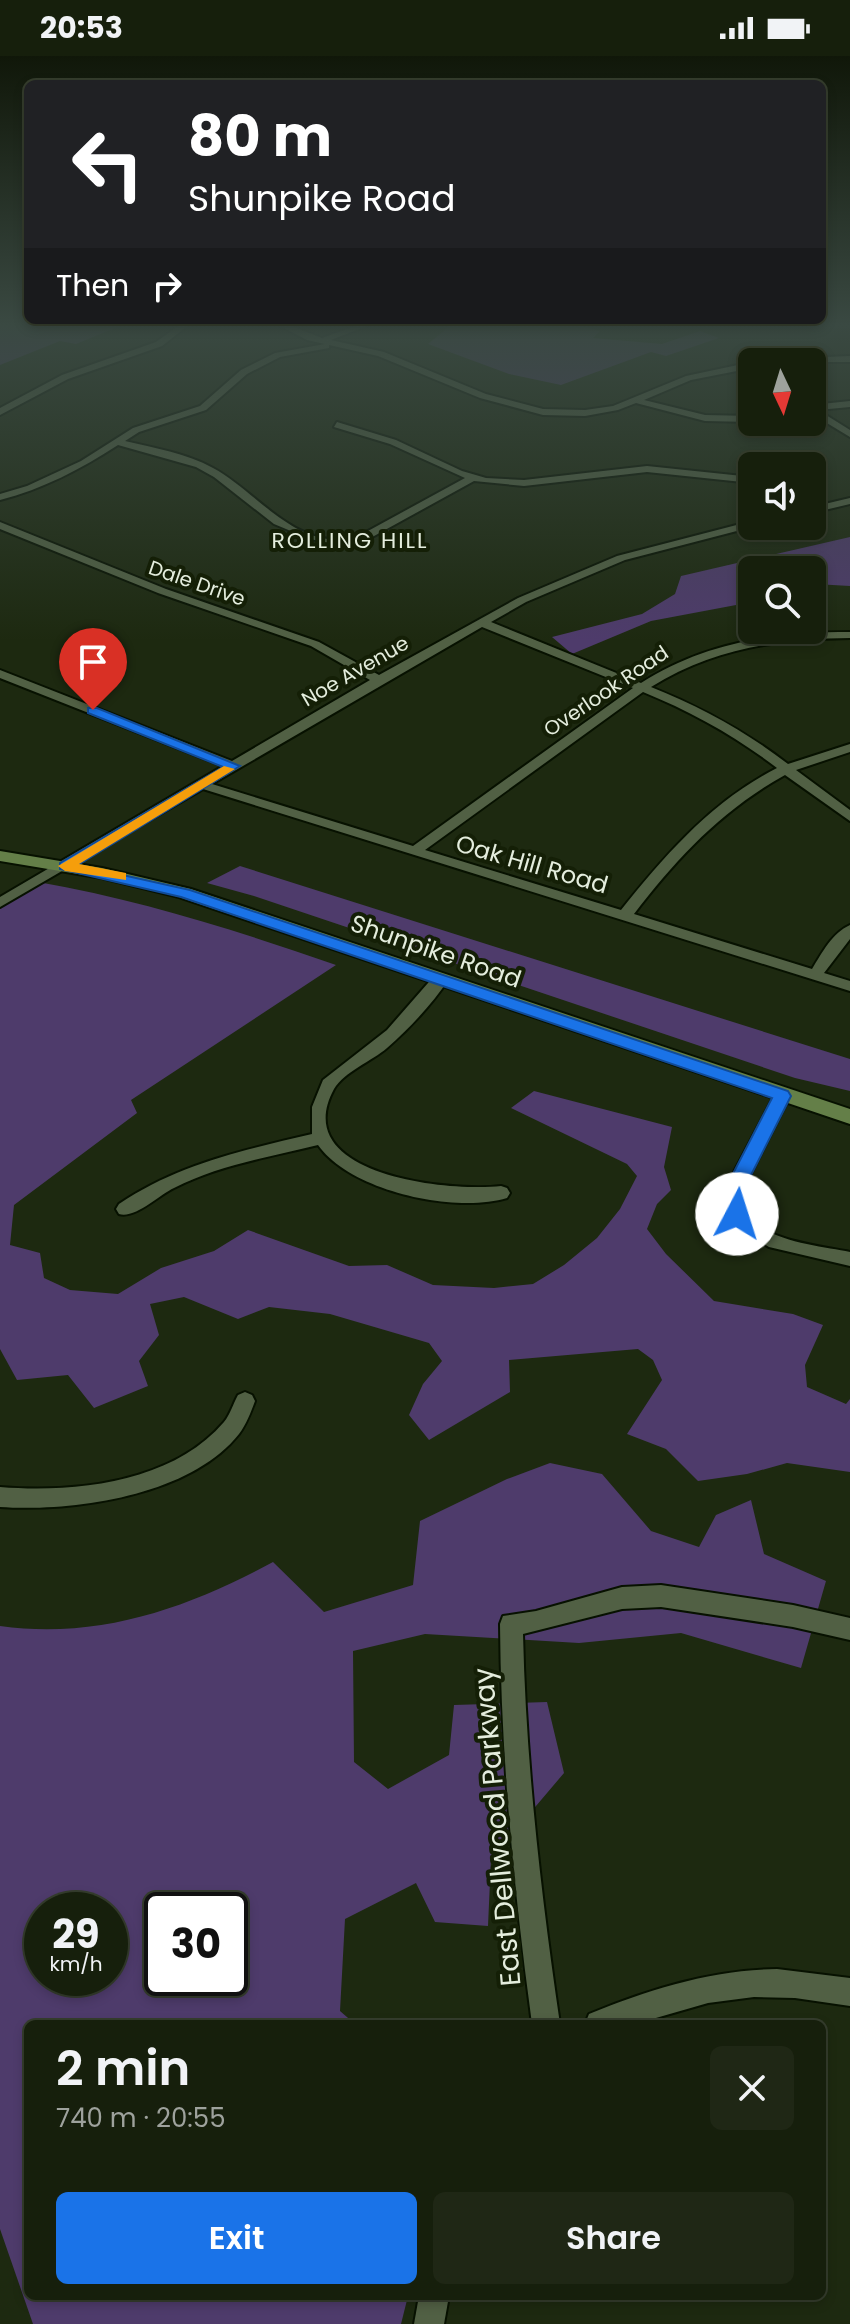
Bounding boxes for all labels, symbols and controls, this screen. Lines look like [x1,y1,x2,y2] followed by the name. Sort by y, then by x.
[40,6,123,49] text: 20:53
[188,97,332,176] text: 80 m
[56,112,160,216] icon: left
[188,173,456,224] text: Shunpike Road
[56,264,129,307] text: Then
[145,264,189,308] icon: right
[738,348,826,436] north arrow
[738,348,826,644] map controls
[738,452,826,540] button: sound
[271,525,429,556] district label: ROLLING HILL
[145,553,249,613] street label: Dale Drive
[738,556,826,644] button: search
[59,628,127,710] pin
[296,629,414,713] street label: Noe Avenue
[538,639,674,743] street label: Overlook Road
[71,640,115,684] icon: arrive
[452,827,612,901] street label: Oak Hill Road
[346,906,526,996] street label: Shunpike Road
[695,1172,779,1256] position arrow
[464,1666,530,1988] street label: East Dellwood Parkway
[144,1892,248,1996] speed limit sign: 30
[52,1906,100,1962] text: 29
[49,1950,103,1978] text: km/h
[56,2035,190,2102] text: 2 min
[710,2046,794,2130] button: close
[56,2100,225,2136] text: 740 m · 20:55
[56,2192,417,2284] button: Exit
[433,2192,794,2284] button: Share

